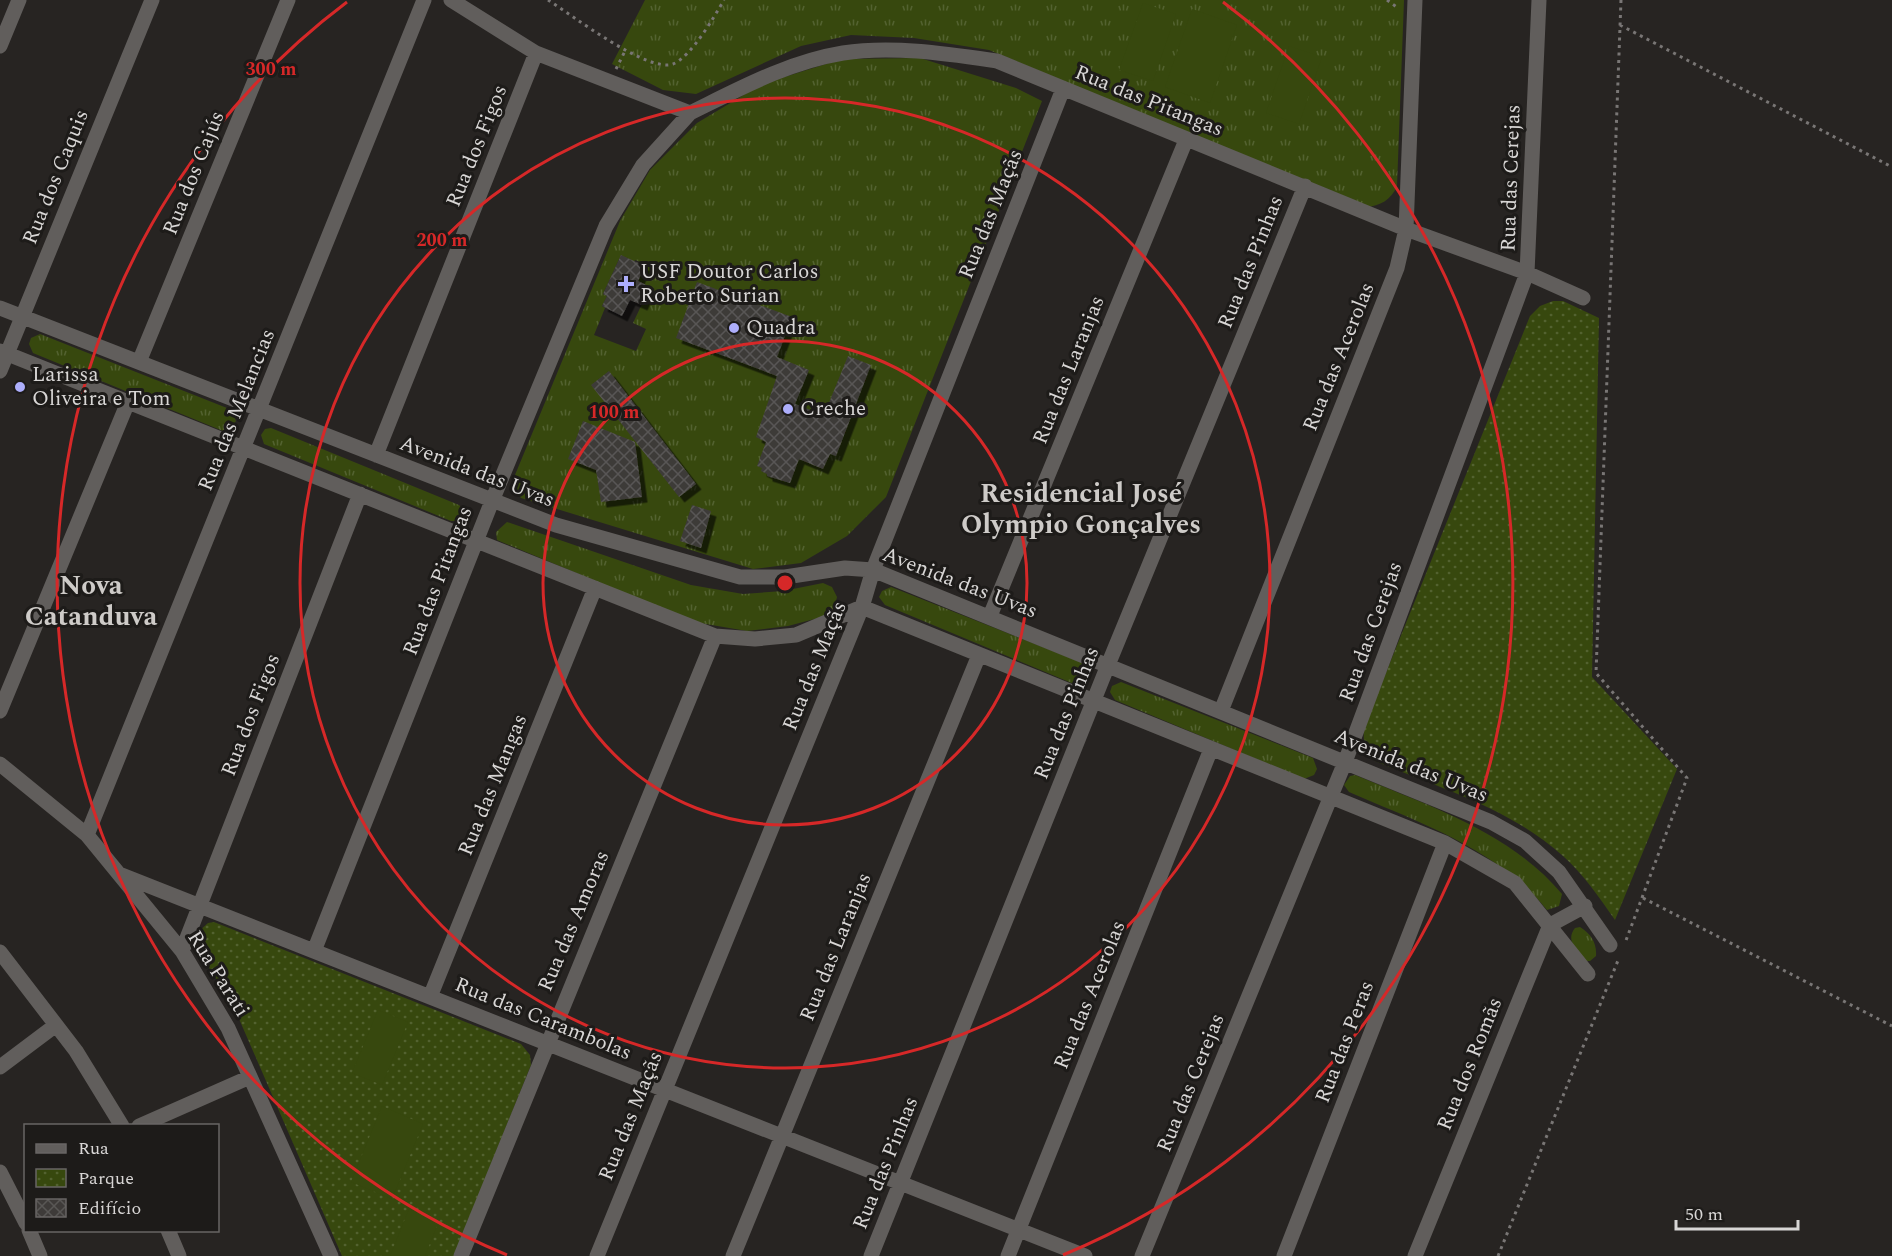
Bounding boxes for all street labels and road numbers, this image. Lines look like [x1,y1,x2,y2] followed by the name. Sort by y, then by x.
[1070,57,1228,145] street label: Rua das Pitangas
[438,80,516,212] street label: Rua dos Figos
[1492,104,1530,252] street label: Rua das Cerejas
[14,105,98,249] street label: Rua dos Caquis
[155,106,233,240] street label: Rua dos Cajús
[950,144,1032,284] street label: Rua das Maçãs
[1210,191,1292,333] street label: Rua das Pinhas
[1295,278,1383,436] street label: Rua das Acerolas
[1025,291,1113,449] street label: Rua das Laranjas
[190,324,284,496] street label: Rua das Melancias
[395,428,559,516] street label: Avenida das Uvas
[395,502,481,660] street label: Rua das Pitangas
[878,539,1042,627] street label: Avenida das Uvas
[1331,557,1411,707] street label: Rua das Cerejas
[774,596,856,736] street label: Rua das Maçãs
[1026,642,1108,784] street label: Rua das Pinhas
[213,649,289,781] street label: Rua dos Figos
[450,709,536,861] street label: Rua das Mangas
[1329,720,1493,812] street label: Avenida das Uvas
[530,845,618,997] street label: Rua das Amoras
[792,868,880,1026] street label: Rua das Laranjas
[1046,916,1134,1074] street label: Rua das Acerolas
[179,924,257,1024] street label: Rua Parati
[450,969,636,1069] street label: Rua das Carambolas
[1307,976,1383,1108] street label: Rua das Peras
[1429,993,1511,1135] street label: Rua dos Romãs
[1149,1009,1233,1157] street label: Rua das Cerejas
[590,1046,672,1186] street label: Rua das Maçãs
[845,1092,927,1234] street label: Rua das Pinhas

